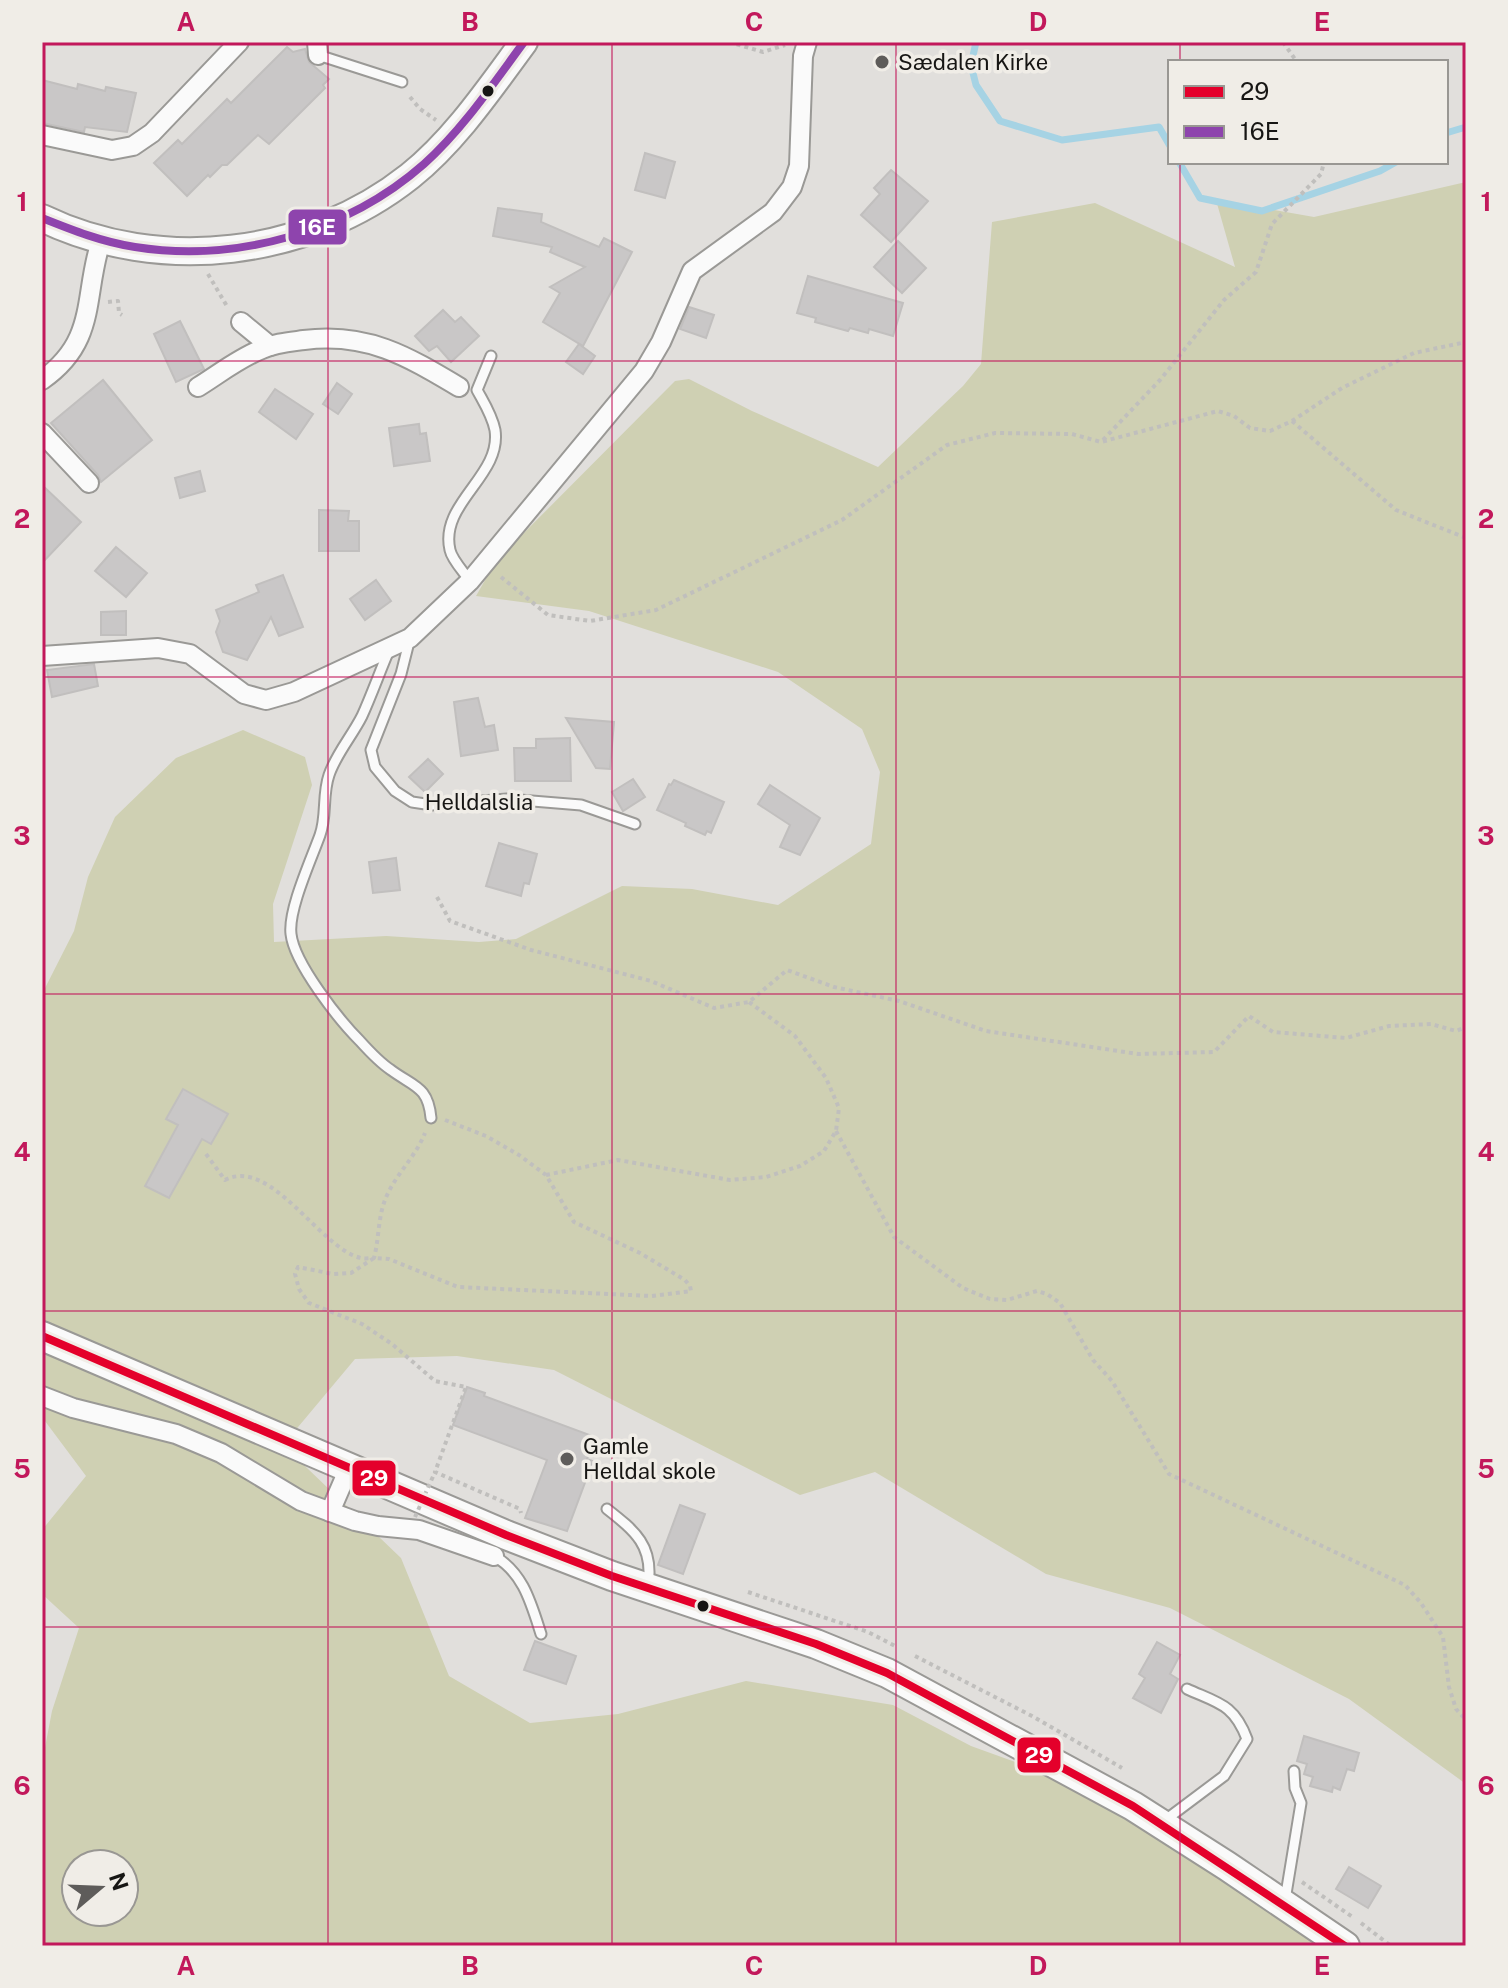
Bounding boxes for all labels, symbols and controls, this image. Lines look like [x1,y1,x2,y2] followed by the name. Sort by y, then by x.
[177,6,196,37] text: A
[461,6,479,37] text: B
[745,6,763,37] text: C
[1029,6,1047,37] text: D
[1314,6,1330,37] text: E
[898,49,1048,75] place label: Sædalen Kirke
[873,53,891,71] marker: Sædalen Kirke
[1168,60,1448,164] legend
[1240,77,1269,105] text: 29
[480,83,496,99] unlabelled marker
[1240,117,1280,145] text: 16E
[16,186,28,217] text: 1
[1480,186,1492,217] text: 1
[287,208,348,246] line badge: 16E
[298,214,336,240] text: 16E
[14,503,30,534] text: 2
[1478,503,1494,534] text: 2
[425,789,533,815] street label: Helldalslia
[13,820,31,851] text: 3
[1477,820,1495,851] text: 3
[13,1136,31,1167] text: 4
[1477,1136,1495,1167] text: 4
[583,1433,716,1484] place label: Gamle Helldal skole
[558,1450,576,1468] marker: Gamle Helldal skole
[13,1453,31,1484] text: 5
[1477,1453,1495,1484] text: 5
[351,1459,397,1497] line badge: 29
[360,1465,388,1491] text: 29
[695,1598,711,1614] unlabelled marker
[1016,1736,1062,1774] line badge: 29
[1025,1742,1053,1768] text: 29
[13,1770,31,1801] text: 6
[1477,1770,1495,1801] text: 6
[60,1848,140,1928] north arrow
[104,1869,134,1894] text: N
[177,1950,196,1981] text: A
[461,1950,479,1981] text: B
[745,1950,763,1981] text: C
[1029,1950,1047,1981] text: D
[1314,1950,1330,1981] text: E

